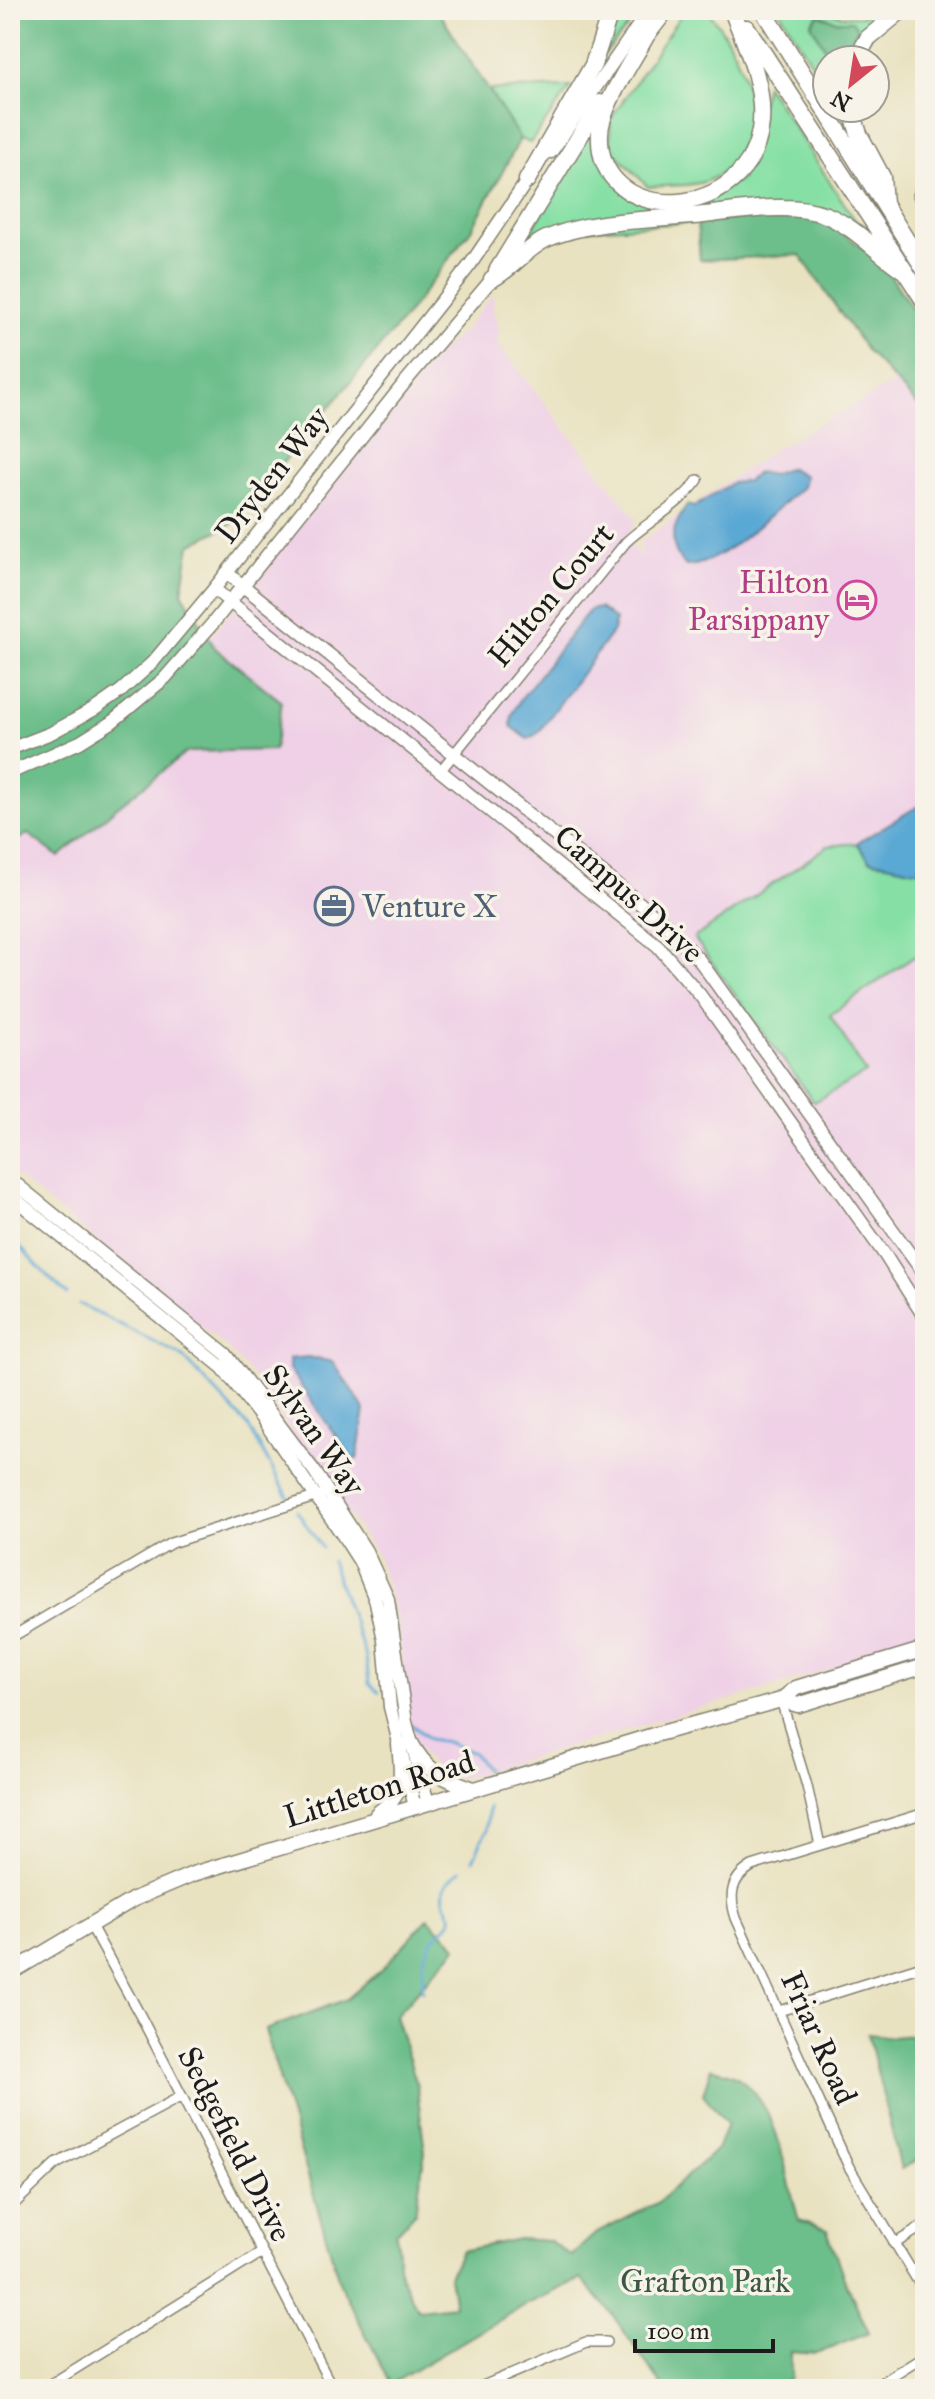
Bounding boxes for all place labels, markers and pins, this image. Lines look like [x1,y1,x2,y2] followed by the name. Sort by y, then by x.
[688,563,830,639] place label: Hilton Parsippany
[836,579,878,621] hotel icon: Hilton Parsippany
[313,885,355,927] office icon: Venture X
[361,887,498,926] place label: Venture X

